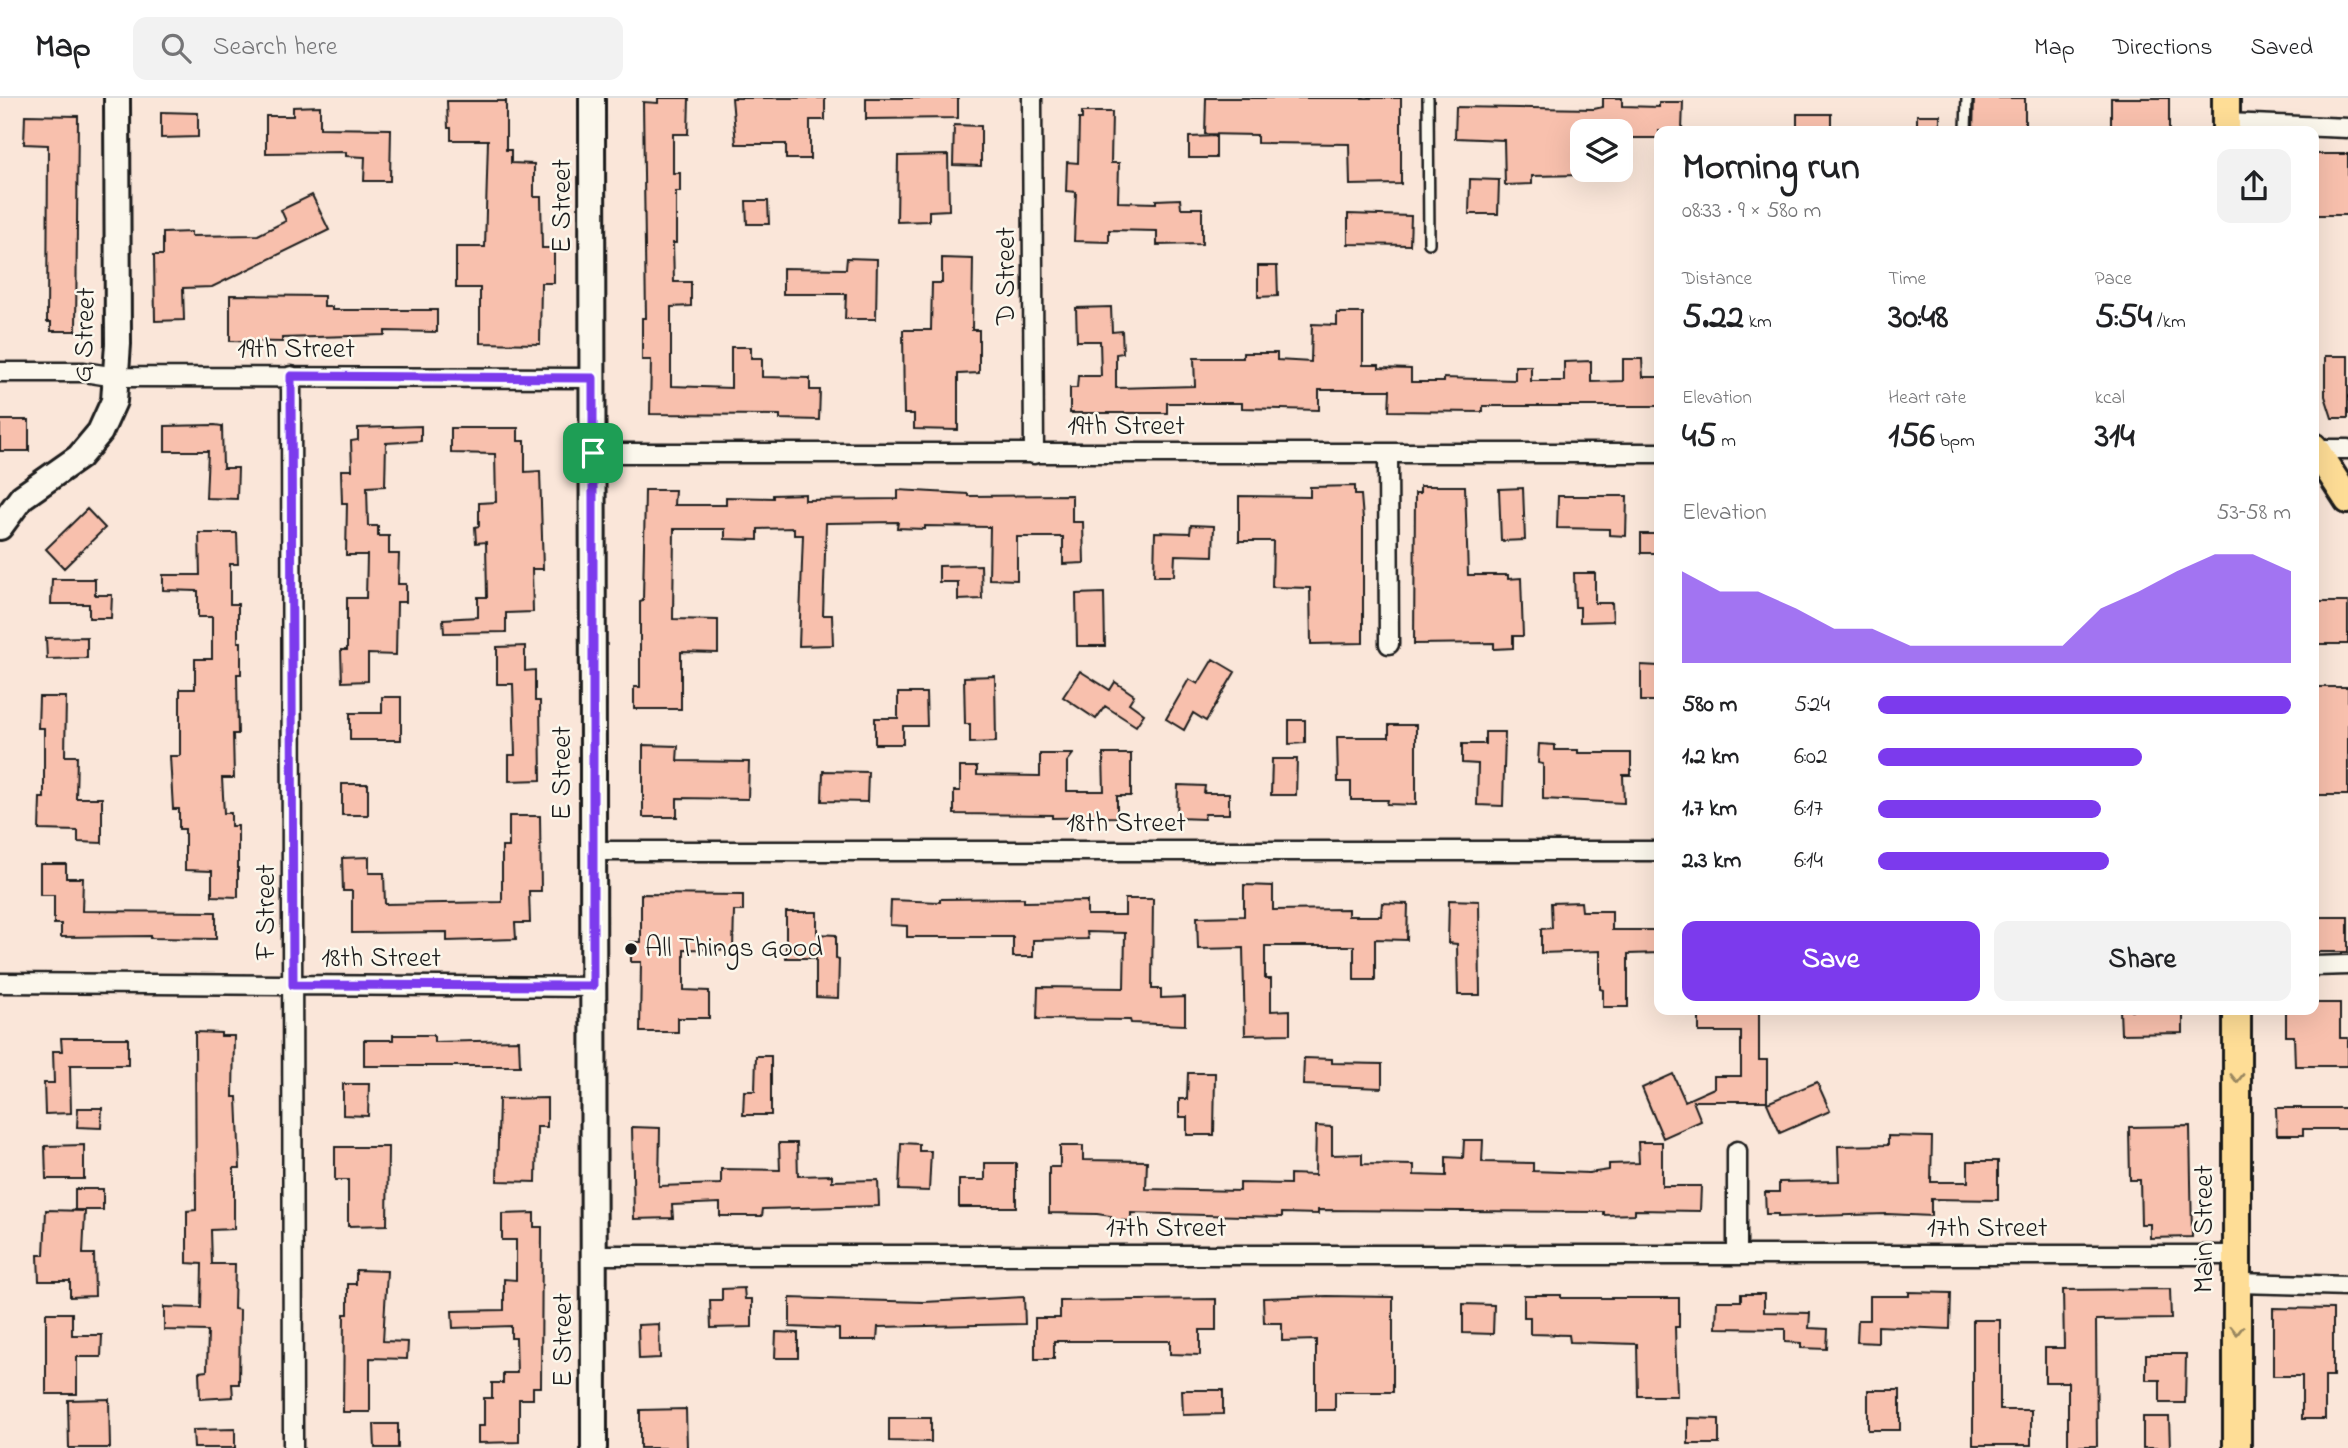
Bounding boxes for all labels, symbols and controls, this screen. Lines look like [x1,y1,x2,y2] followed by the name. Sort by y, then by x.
[133,17,623,80] search box
[35,24,91,72] text: Map
[157,29,195,67] icon: search
[213,29,337,67] text: Search here
[2034,31,2075,66] text: Map
[2113,31,2212,66] text: Directions
[2250,31,2313,66] text: Saved
[1570,119,1633,182] map controls
[1570,119,1633,182] button: layers
[1682,141,1860,197] text: Morning run
[2217,149,2291,223] button: share
[543,159,584,253] street label: E Street
[1682,195,1821,228] text: 08:33 · 9 × 580 m
[987,227,1028,326] street label: D Street
[1682,266,1752,293] text: Distance
[1888,266,1926,293] text: Time
[2095,266,2132,293] text: Pace
[64,287,108,383] street label: G Street
[1682,293,1744,344] text: 5.22
[1888,293,1948,344] text: 30:48
[2095,293,2152,344] text: 5:54
[1744,309,1772,336] text: km
[2152,309,2186,336] text: /km
[237,330,355,371] street label: 19th Street
[1682,385,1752,412] text: Elevation
[1888,385,1966,412] text: Heart rate
[2095,385,2125,412] text: kcal
[1067,407,1185,448] street label: 19th Street
[1682,412,1716,463] text: 45
[1888,412,1935,463] text: 156
[2095,412,2135,463] text: 314
[563,423,623,483] pin
[1716,428,1736,455] text: m
[1935,428,1975,455] text: bpm
[574,434,612,472] icon: arrive
[1682,497,1767,530] text: Elevation
[2216,497,2291,530] text: 53–58 m
[1682,689,1737,722] text: 580 m
[1794,689,1830,722] text: 5:24
[543,726,584,820] street label: E Street
[1682,741,1739,774] text: 1.2 km
[1794,741,1827,774] text: 6:02
[1682,793,1737,826] text: 1.7 km
[1794,793,1823,826] text: 6:17
[1066,804,1186,845] street label: 18th Street
[1682,845,1741,878] text: 2.3 km
[1794,845,1823,878] text: 6:14
[247,864,288,961] street label: F Street
[1682,921,1980,1001] button: Save
[1994,921,2291,1001] button: Share
[645,929,823,970] place label: All Things Good
[321,939,441,980] street label: 18th Street
[623,941,639,957] marker: All Things Good
[2229,1073,2245,1084] one-way arrow
[2185,1165,2226,1293] street label: Main Street
[1106,1209,1226,1250] street label: 17th Street
[1927,1209,2047,1250] street label: 17th Street
[544,1293,585,1387] street label: E Street
[2229,1325,2245,1336] one-way arrow

